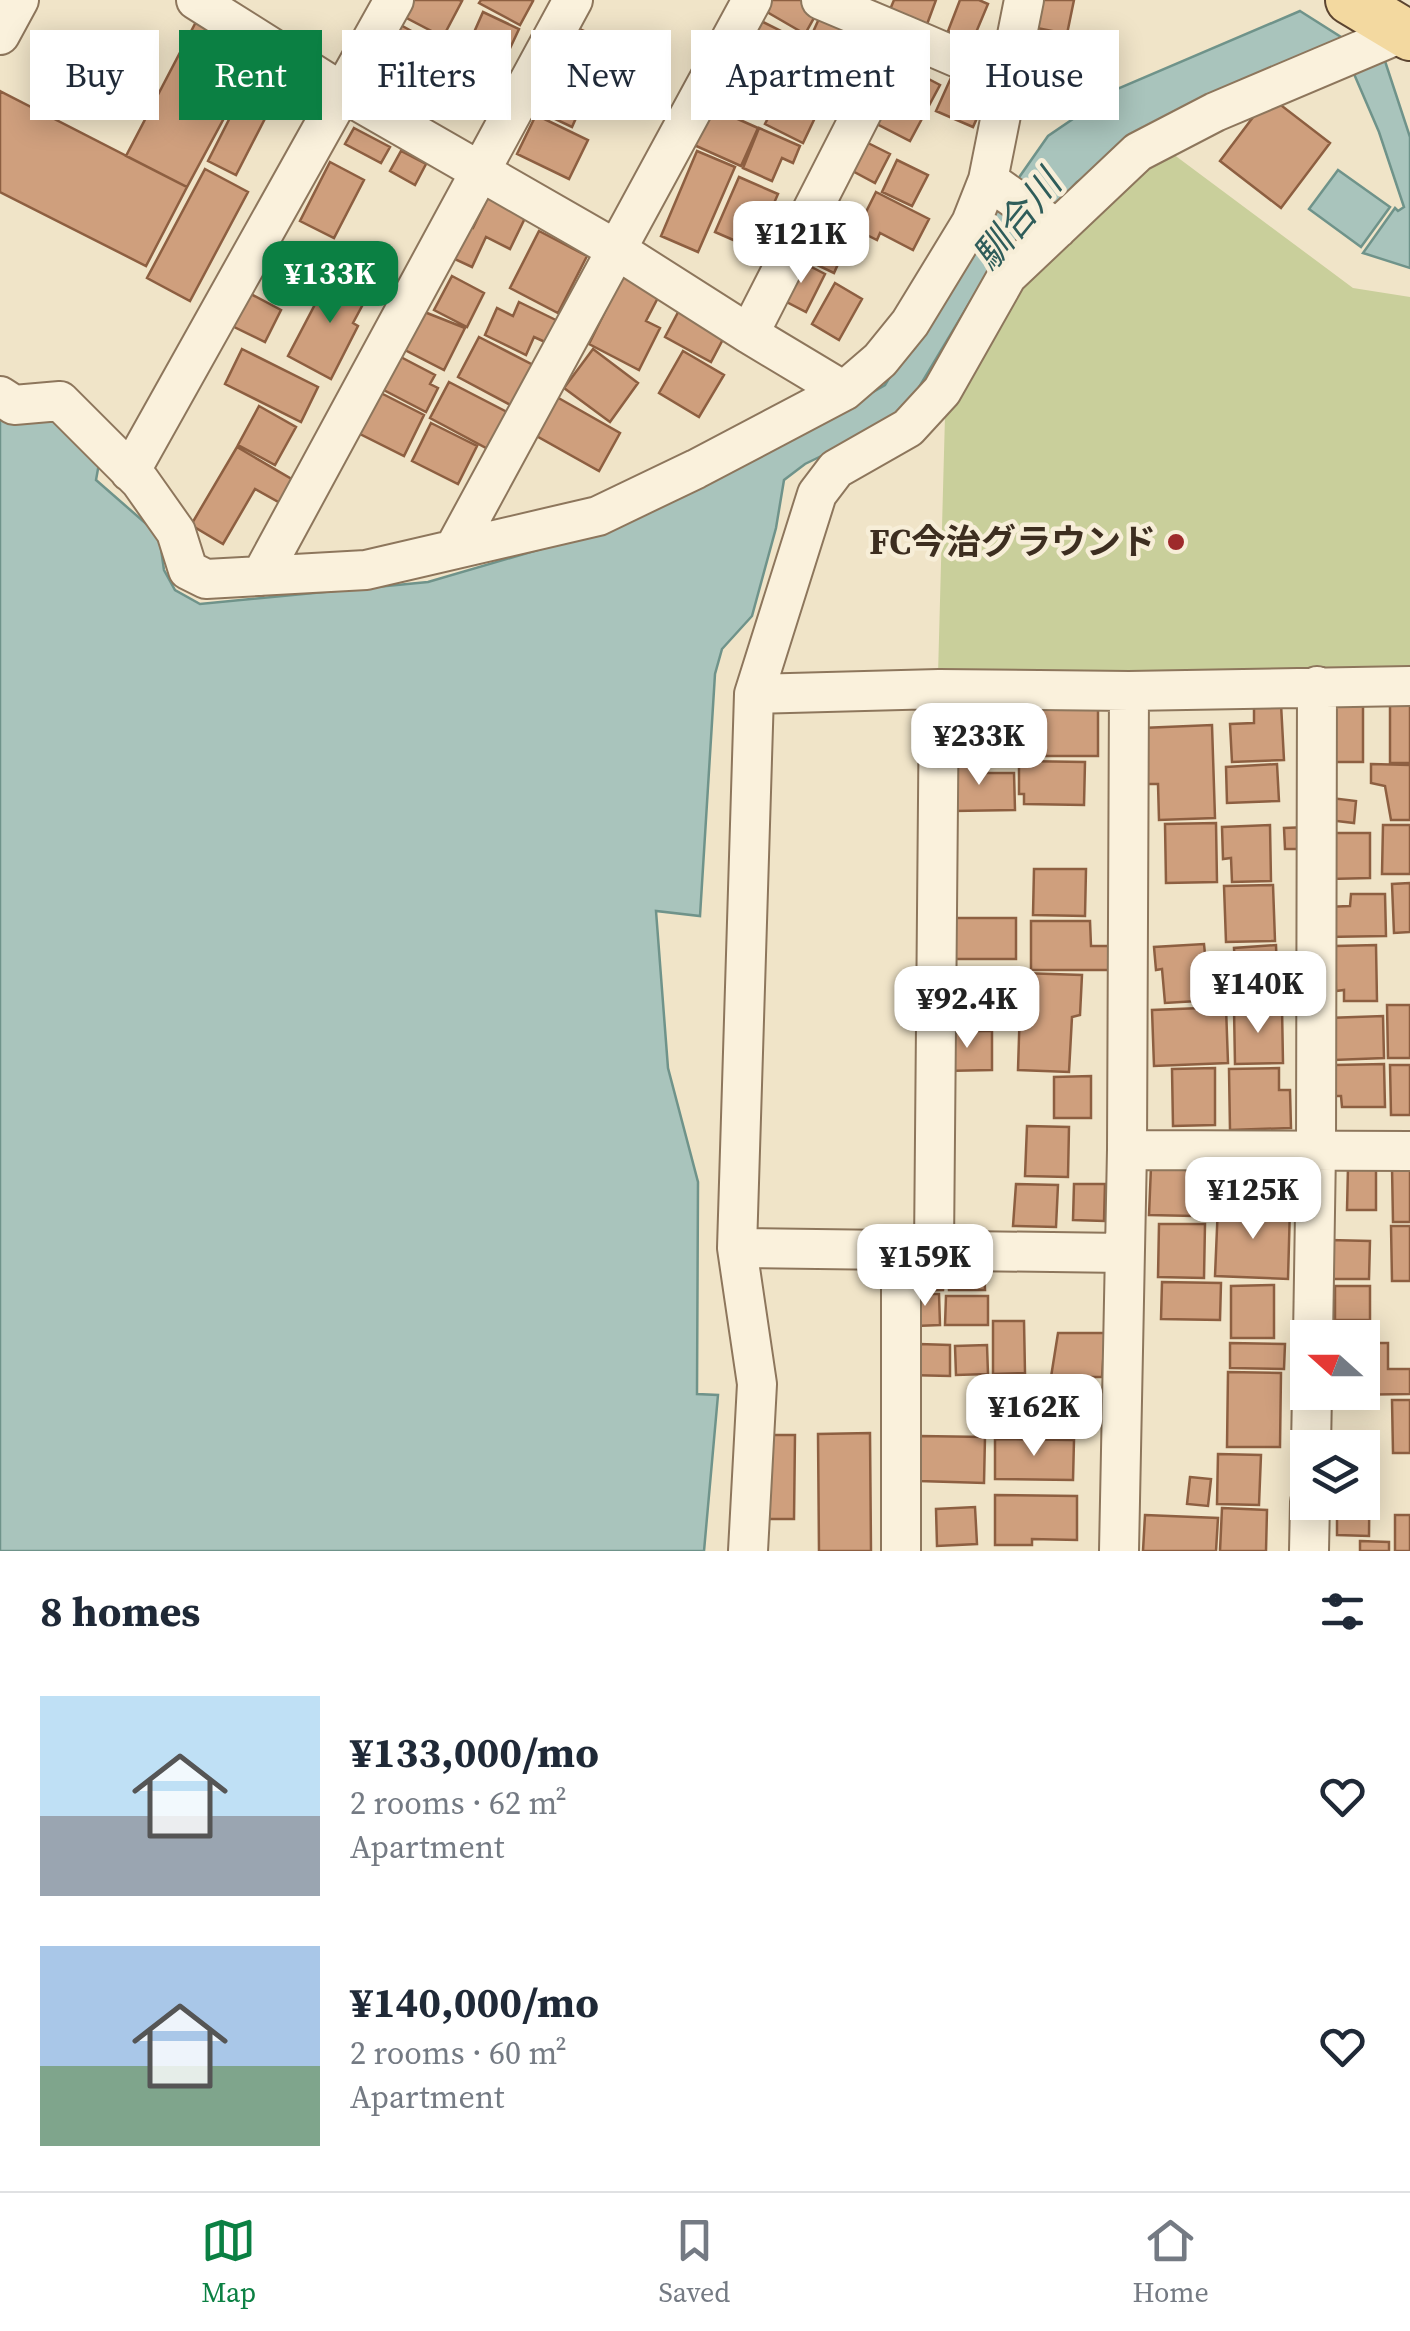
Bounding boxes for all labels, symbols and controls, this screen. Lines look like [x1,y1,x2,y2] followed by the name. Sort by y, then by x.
[30,30,159,120] chip: Buy
[179,30,322,120] chip: Rent
[342,30,511,120] chip: Filters
[531,30,671,120] chip: New
[691,30,930,120] chip: Apartment
[950,30,1119,120] chip: House
[961,156,1076,281] water label: 馴合川
[731,201,871,286] pin: ¥121K
[755,211,847,255] text: ¥121K
[260,241,400,326] pin: ¥133K
[284,251,376,295] text: ¥133K
[869,518,1156,566] place label: FC今治グラウンド
[1165,531,1187,553] marker: FC今治グラウンド
[909,703,1049,788] pin: ¥233K
[933,713,1025,757] text: ¥233K
[1188,951,1328,1036] pin: ¥140K
[1212,961,1304,1005] text: ¥140K
[886,966,1048,1051] pin: ¥92.4K
[916,976,1018,1020] text: ¥92.4K
[1183,1157,1323,1242] pin: ¥125K
[1207,1167,1299,1211] text: ¥125K
[855,1224,995,1309] pin: ¥159K
[879,1234,971,1278] text: ¥159K
[1290,1320,1380,1410] north arrow
[1290,1320,1380,1520] map controls
[964,1374,1104,1459] pin: ¥162K
[988,1384,1080,1428] text: ¥162K
[1290,1430,1380,1520] button: layers
[40,1582,200,1640] text: 8 homes
[1315,1584,1370,1639] icon: filters
[350,1723,599,1781] text: ¥133,000/mo
[120,1736,240,1856] icon: home
[1315,1769,1370,1824] icon: heart
[350,1781,567,1825] text: 2 rooms · 62 m²
[350,1825,504,1869] text: Apartment
[350,1973,599,2031] text: ¥140,000/mo
[120,1986,240,2106] icon: home
[1315,2019,1370,2074] icon: heart
[350,2031,567,2075] text: 2 rooms · 60 m²
[350,2075,504,2119] text: Apartment
[201,2213,256,2311] tab: Map
[658,2213,730,2311] tab: Saved
[1132,2213,1209,2311] tab: Home

